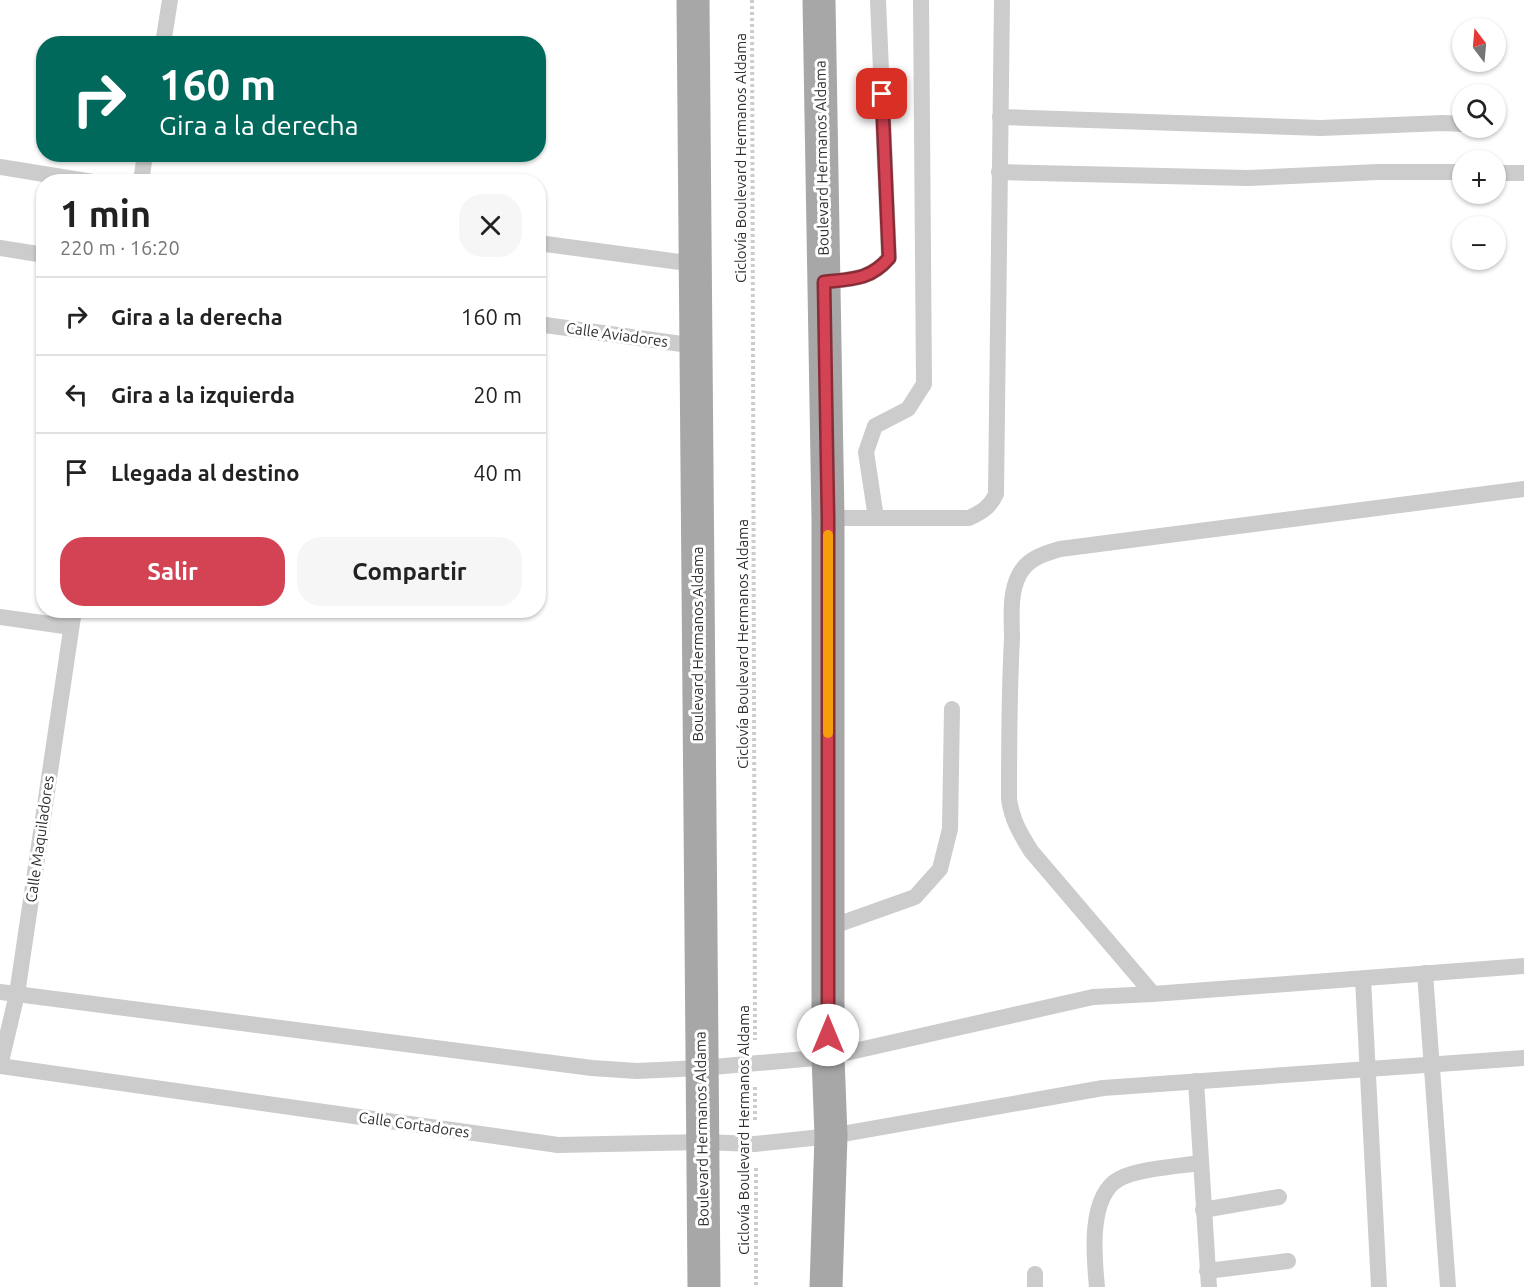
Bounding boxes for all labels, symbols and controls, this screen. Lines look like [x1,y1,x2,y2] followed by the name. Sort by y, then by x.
[1452,18,1506,72] north arrow
[1452,18,1506,270] map controls
[732,33,749,283] street label: Ciclovía Boulevard Hermanos Aldama
[60,60,138,138] icon: right
[811,60,832,256] street label: Boulevard Hermanos Aldama
[159,61,276,108] text: 160 m
[856,68,907,119] pin
[865,77,898,110] icon: arrive
[1452,84,1506,138] button: search
[159,110,359,140] text: Gira a la derecha
[1452,150,1506,204] button: +
[60,193,151,234] text: 1 min
[459,194,522,257] button: close
[1452,216,1506,270] button: −
[60,236,180,259] text: 220 m · 16:20
[60,300,93,333] icon: right
[111,304,283,329] text: Gira a la derecha
[461,304,522,329] text: 160 m
[565,319,669,350] street label: Calle Aviadores
[60,378,93,411] icon: left
[111,382,295,407] text: Gira a la izquierda
[473,382,522,407] text: 20 m
[60,456,93,489] icon: arrive
[111,460,299,485] text: Llegada al destino
[473,460,522,485] text: 40 m
[734,519,751,769] street label: Ciclovía Boulevard Hermanos Aldama
[60,537,285,606] button: Salir
[297,537,522,606] button: Compartir
[689,546,706,742] street label: Boulevard Hermanos Aldama
[22,774,57,903] street label: Calle Maquiladores
[796,1003,860,1067] position arrow
[735,1005,752,1255] street label: Ciclovía Boulevard Hermanos Aldama
[691,1031,712,1227] street label: Boulevard Hermanos Aldama
[358,1108,471,1141] street label: Calle Cortadores

